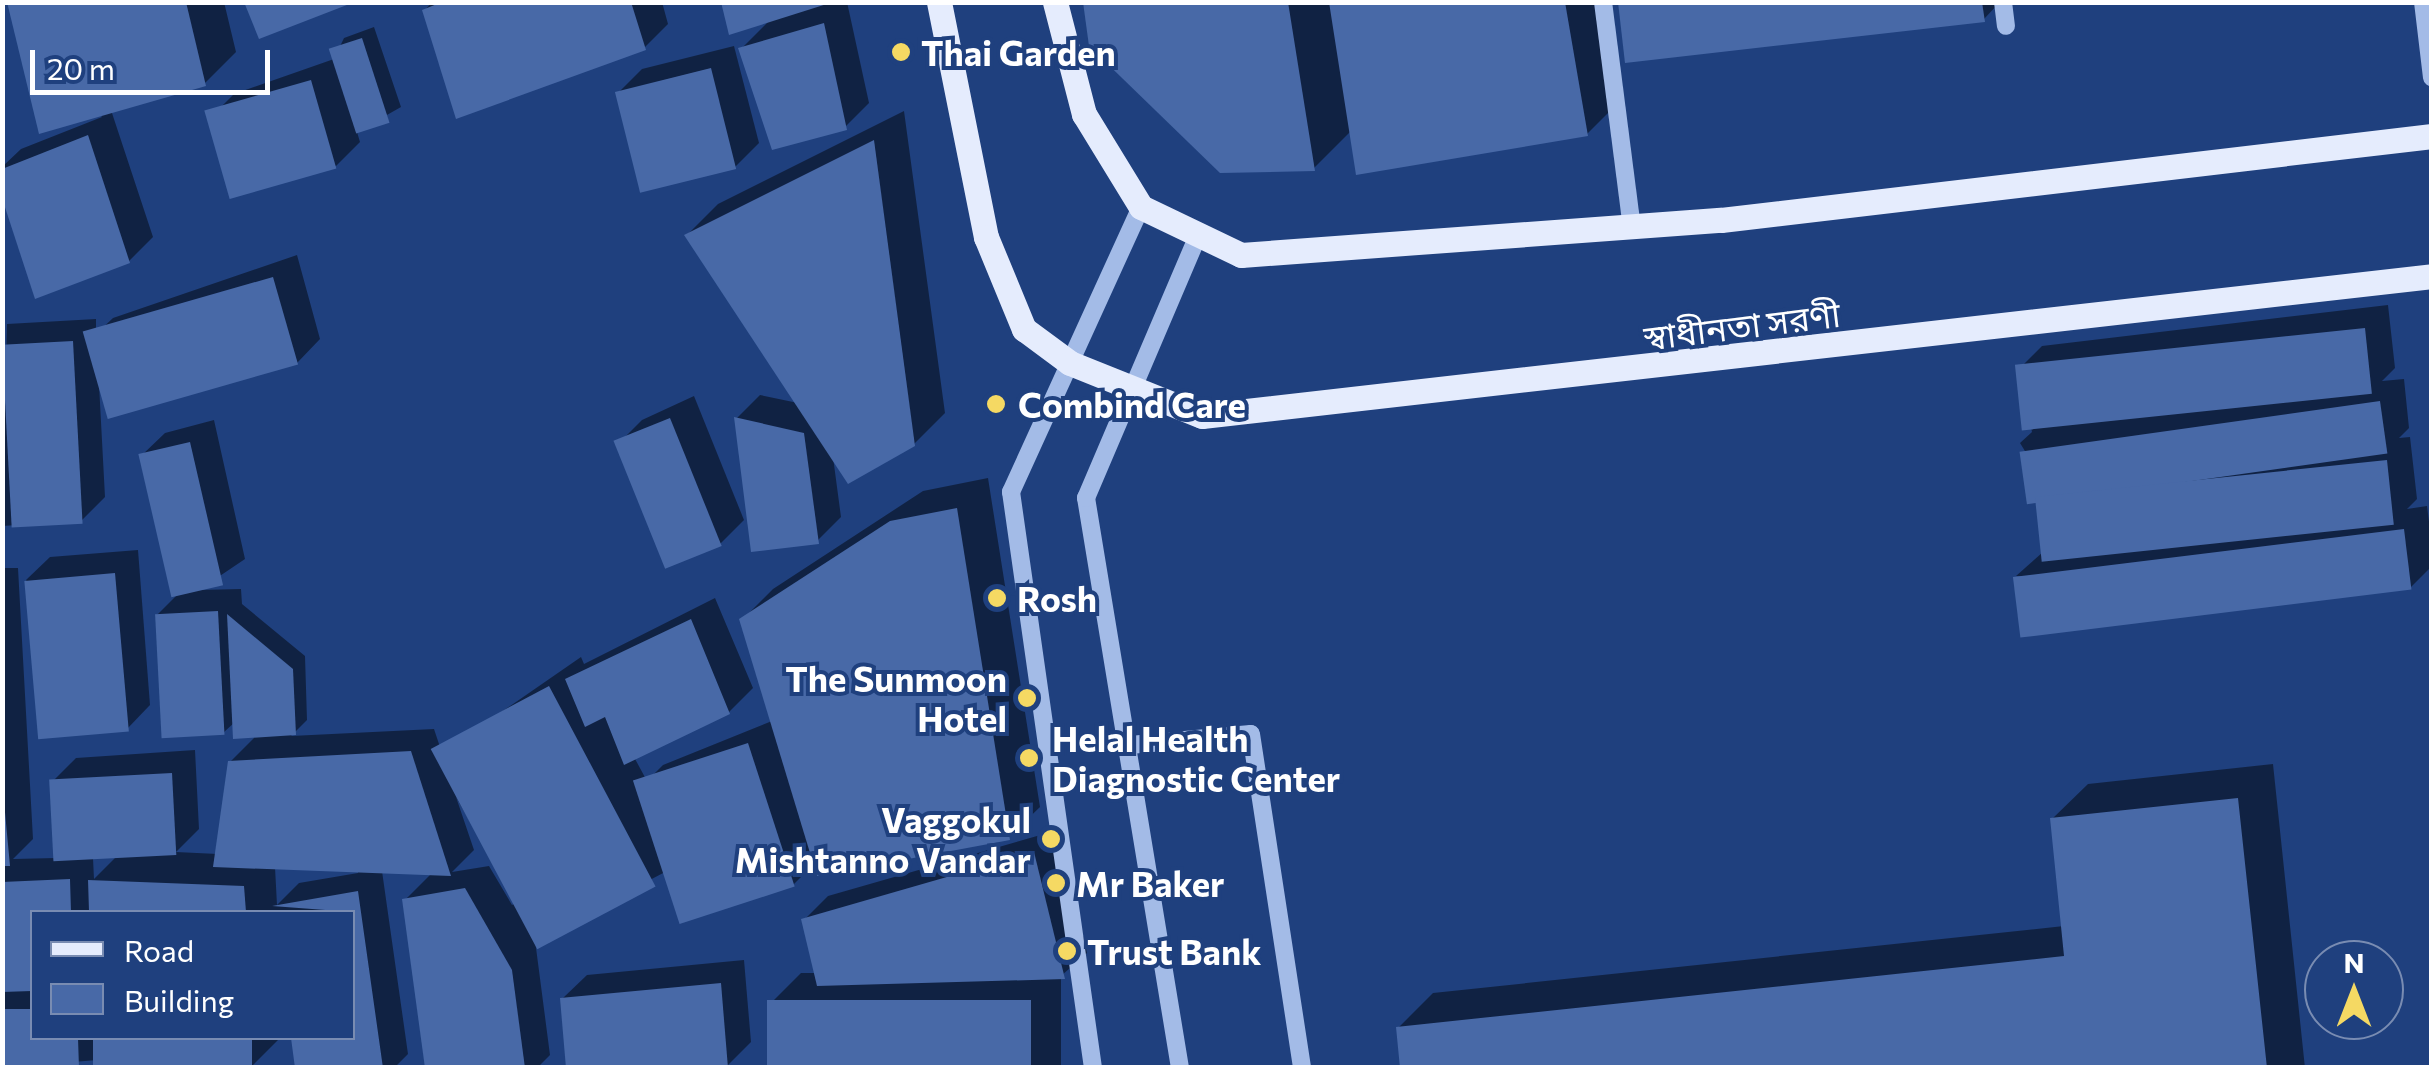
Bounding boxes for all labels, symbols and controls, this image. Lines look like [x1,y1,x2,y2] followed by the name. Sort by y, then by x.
[35,30,275,92] scale bar
[921,31,1116,73] place label: Thai Garden
[890,41,912,63] marker: Thai Garden
[47,49,115,86] text: 20 m
[1641,292,1843,358] street label: স্বাধীনতা সরণী
[1018,383,1246,425] place label: Combind Care
[983,391,1009,417] marker: Combind Care
[1017,577,1097,619] place label: Rosh
[986,587,1008,609] marker: Rosh
[785,657,1007,739] place label: The Sunmoon Hotel
[1016,687,1038,709] marker: The Sunmoon Hotel
[1052,717,1340,799] place label: Helal Health Diagnostic Center
[1016,745,1042,771] marker: Helal Health Diagnostic Center
[735,798,1031,880] place label: Vaggokul Mishtanno Vandar
[1040,828,1062,850] marker: Vaggokul Mishtanno Vandar
[1076,862,1224,904] place label: Mr Baker
[1045,872,1067,894] marker: Mr Baker
[30,910,355,1040] legend
[1087,930,1261,972] place label: Trust Bank
[124,931,194,968] text: Road
[1056,940,1078,962] marker: Trust Bank
[2304,940,2404,1040] north arrow
[2344,945,2365,979] text: N
[124,981,234,1018] text: Building

